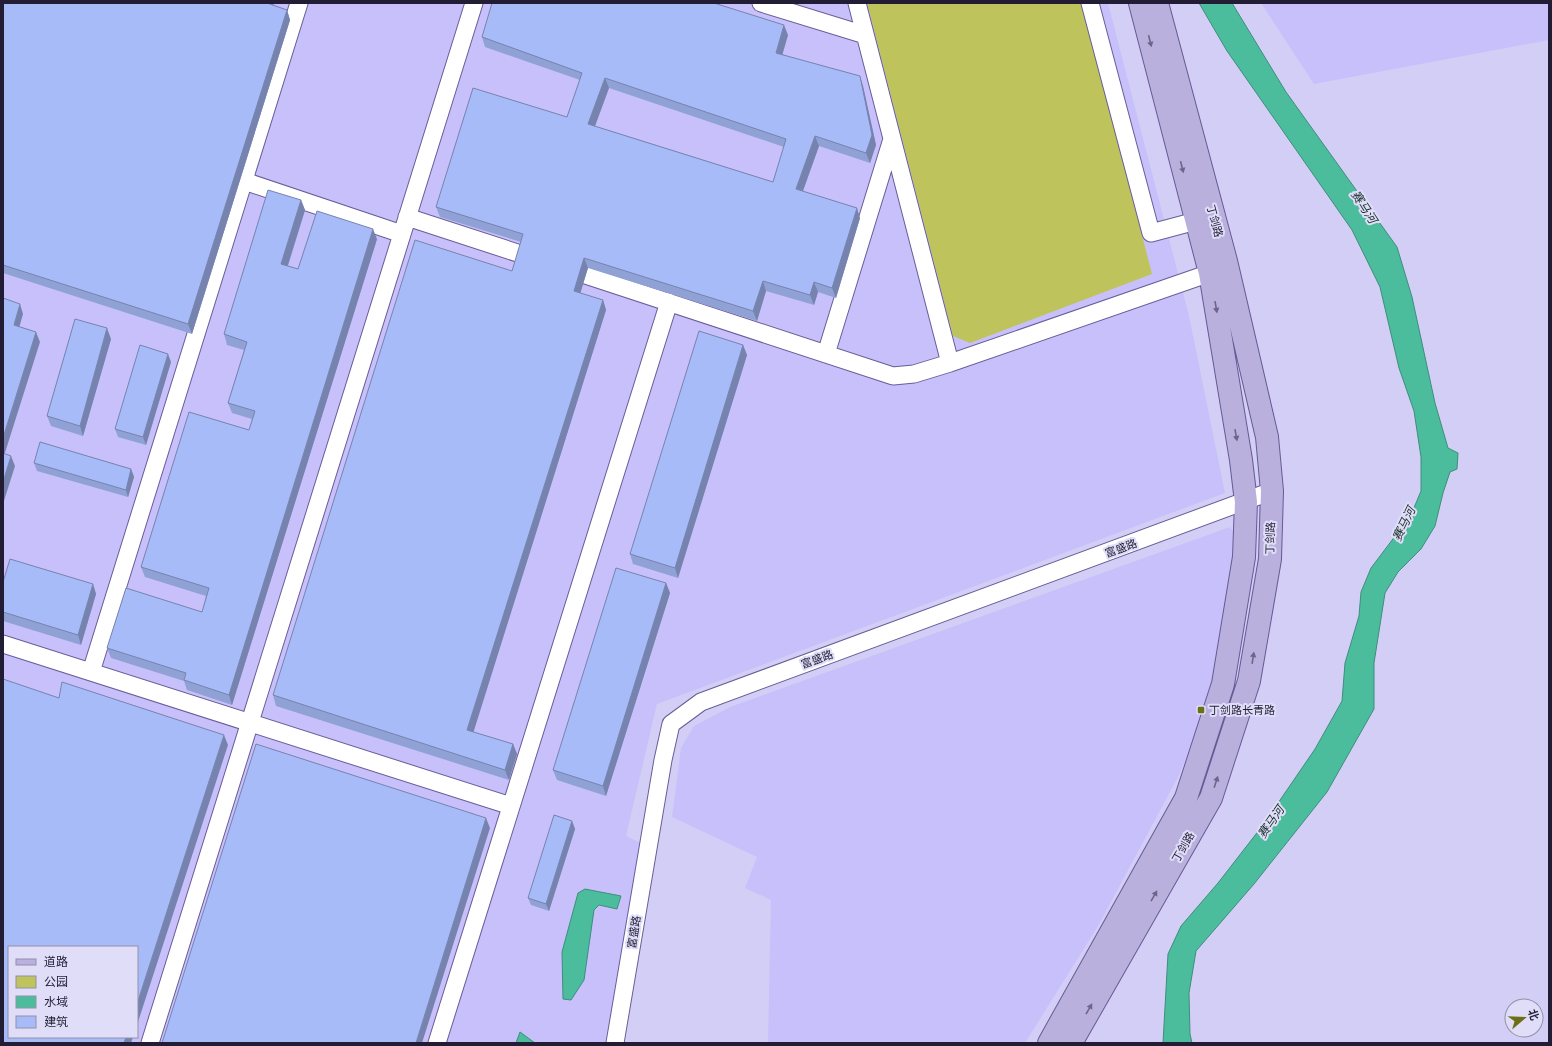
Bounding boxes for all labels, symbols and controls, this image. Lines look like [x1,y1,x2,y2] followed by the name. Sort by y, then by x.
[1147,35,1153,47] one-way arrow
[1180,160,1186,173] one-way arrow
[1347,187,1382,228] water label: 赛马河
[1204,203,1227,239] street label: 丁剑路
[1213,301,1219,313] one-way arrow
[1233,429,1239,441] one-way arrow
[1388,502,1420,544] water label: 赛马河
[1261,521,1278,555] street label: 丁剑路
[1103,535,1139,560] street label: 富盛路
[799,646,835,671] street label: 富盛路
[1250,652,1256,664] one-way arrow
[1209,702,1275,717] place label: 丁剑路长青路
[1196,705,1206,715] marker: 丁剑路长青路
[1213,776,1219,788] one-way arrow
[1253,800,1289,841] water label: 赛马河
[1168,829,1197,865] street label: 丁剑路
[1151,890,1158,902] one-way arrow
[624,914,643,949] street label: 富盛路
[8,946,138,1038] legend
[44,953,68,970] text: 道路
[44,973,68,990] text: 公园
[44,993,68,1010] text: 水域
[1504,998,1544,1038] north arrow
[1086,1003,1093,1015] one-way arrow
[1525,1007,1543,1022] text: 北
[44,1013,68,1030] text: 建筑

